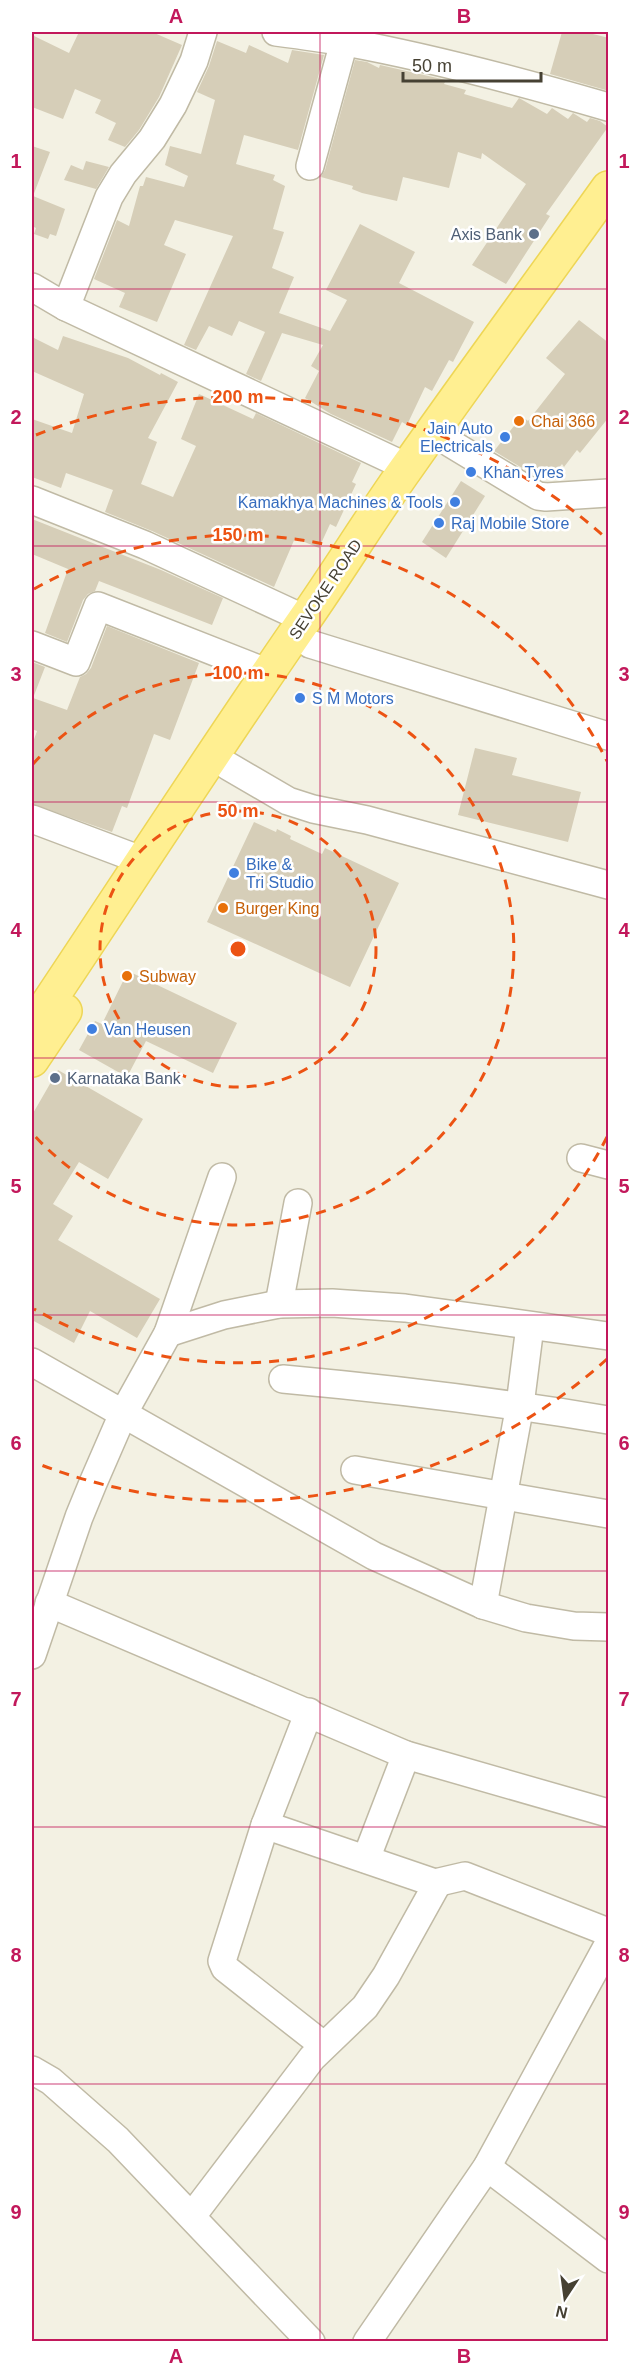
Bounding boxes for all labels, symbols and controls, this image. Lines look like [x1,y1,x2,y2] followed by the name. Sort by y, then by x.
[169,5,183,27] text: A
[457,5,471,27] text: B
[403,45,541,83] scale bar
[412,56,452,76] text: 50 m
[10,150,22,172] text: 1
[618,150,630,172] text: 1
[451,226,523,243] place label: Axis Bank
[527,227,541,241] marker: Axis Bank
[212,387,264,407] text: 200 m
[10,406,22,428] text: 2
[618,406,630,428] text: 2
[531,413,595,430] place label: Chai 366
[512,414,526,428] marker: Chai 366
[420,420,493,455] place label: Jain Auto Electricals
[498,430,512,444] marker: Jain Auto Electricals
[483,464,564,481] place label: Khan Tyres
[464,465,478,479] marker: Khan Tyres
[238,494,443,511] place label: Kamakhya Machines & Tools
[448,495,462,509] marker: Kamakhya Machines & Tools
[451,515,569,532] place label: Raj Mobile Store
[432,516,446,530] marker: Raj Mobile Store
[212,525,264,545] text: 150 m
[286,536,365,642] street label: SEVOKE ROAD
[10,663,22,685] text: 3
[212,663,264,683] text: 100 m
[618,663,630,685] text: 3
[312,690,394,707] place label: S M Motors
[293,691,307,705] marker: S M Motors
[217,801,259,821] text: 50 m
[246,856,314,891] place label: Bike & Tri Studio
[227,866,241,880] marker: Bike & Tri Studio
[235,900,320,917] place label: Burger King
[216,901,230,915] marker: Burger King
[10,919,22,941] text: 4
[618,919,630,941] text: 4
[228,939,248,959] centre of rings
[139,968,196,985] place label: Subway
[120,969,134,983] marker: Subway
[104,1021,191,1038] place label: Van Heusen
[85,1022,99,1036] marker: Van Heusen
[67,1070,182,1087] place label: Karnataka Bank
[48,1071,62,1085] marker: Karnataka Bank
[10,1175,22,1197] text: 5
[618,1175,630,1197] text: 5
[10,1432,22,1454] text: 6
[618,1432,630,1454] text: 6
[10,1688,22,1710] text: 7
[618,1688,630,1710] text: 7
[10,1944,22,1966] text: 8
[618,1944,630,1966] text: 8
[10,2201,22,2223] text: 9
[618,2201,630,2223] text: 9
[535,2268,595,2328] north arrow
[554,2303,569,2322] text: N
[169,2345,183,2367] text: A
[457,2345,471,2367] text: B

